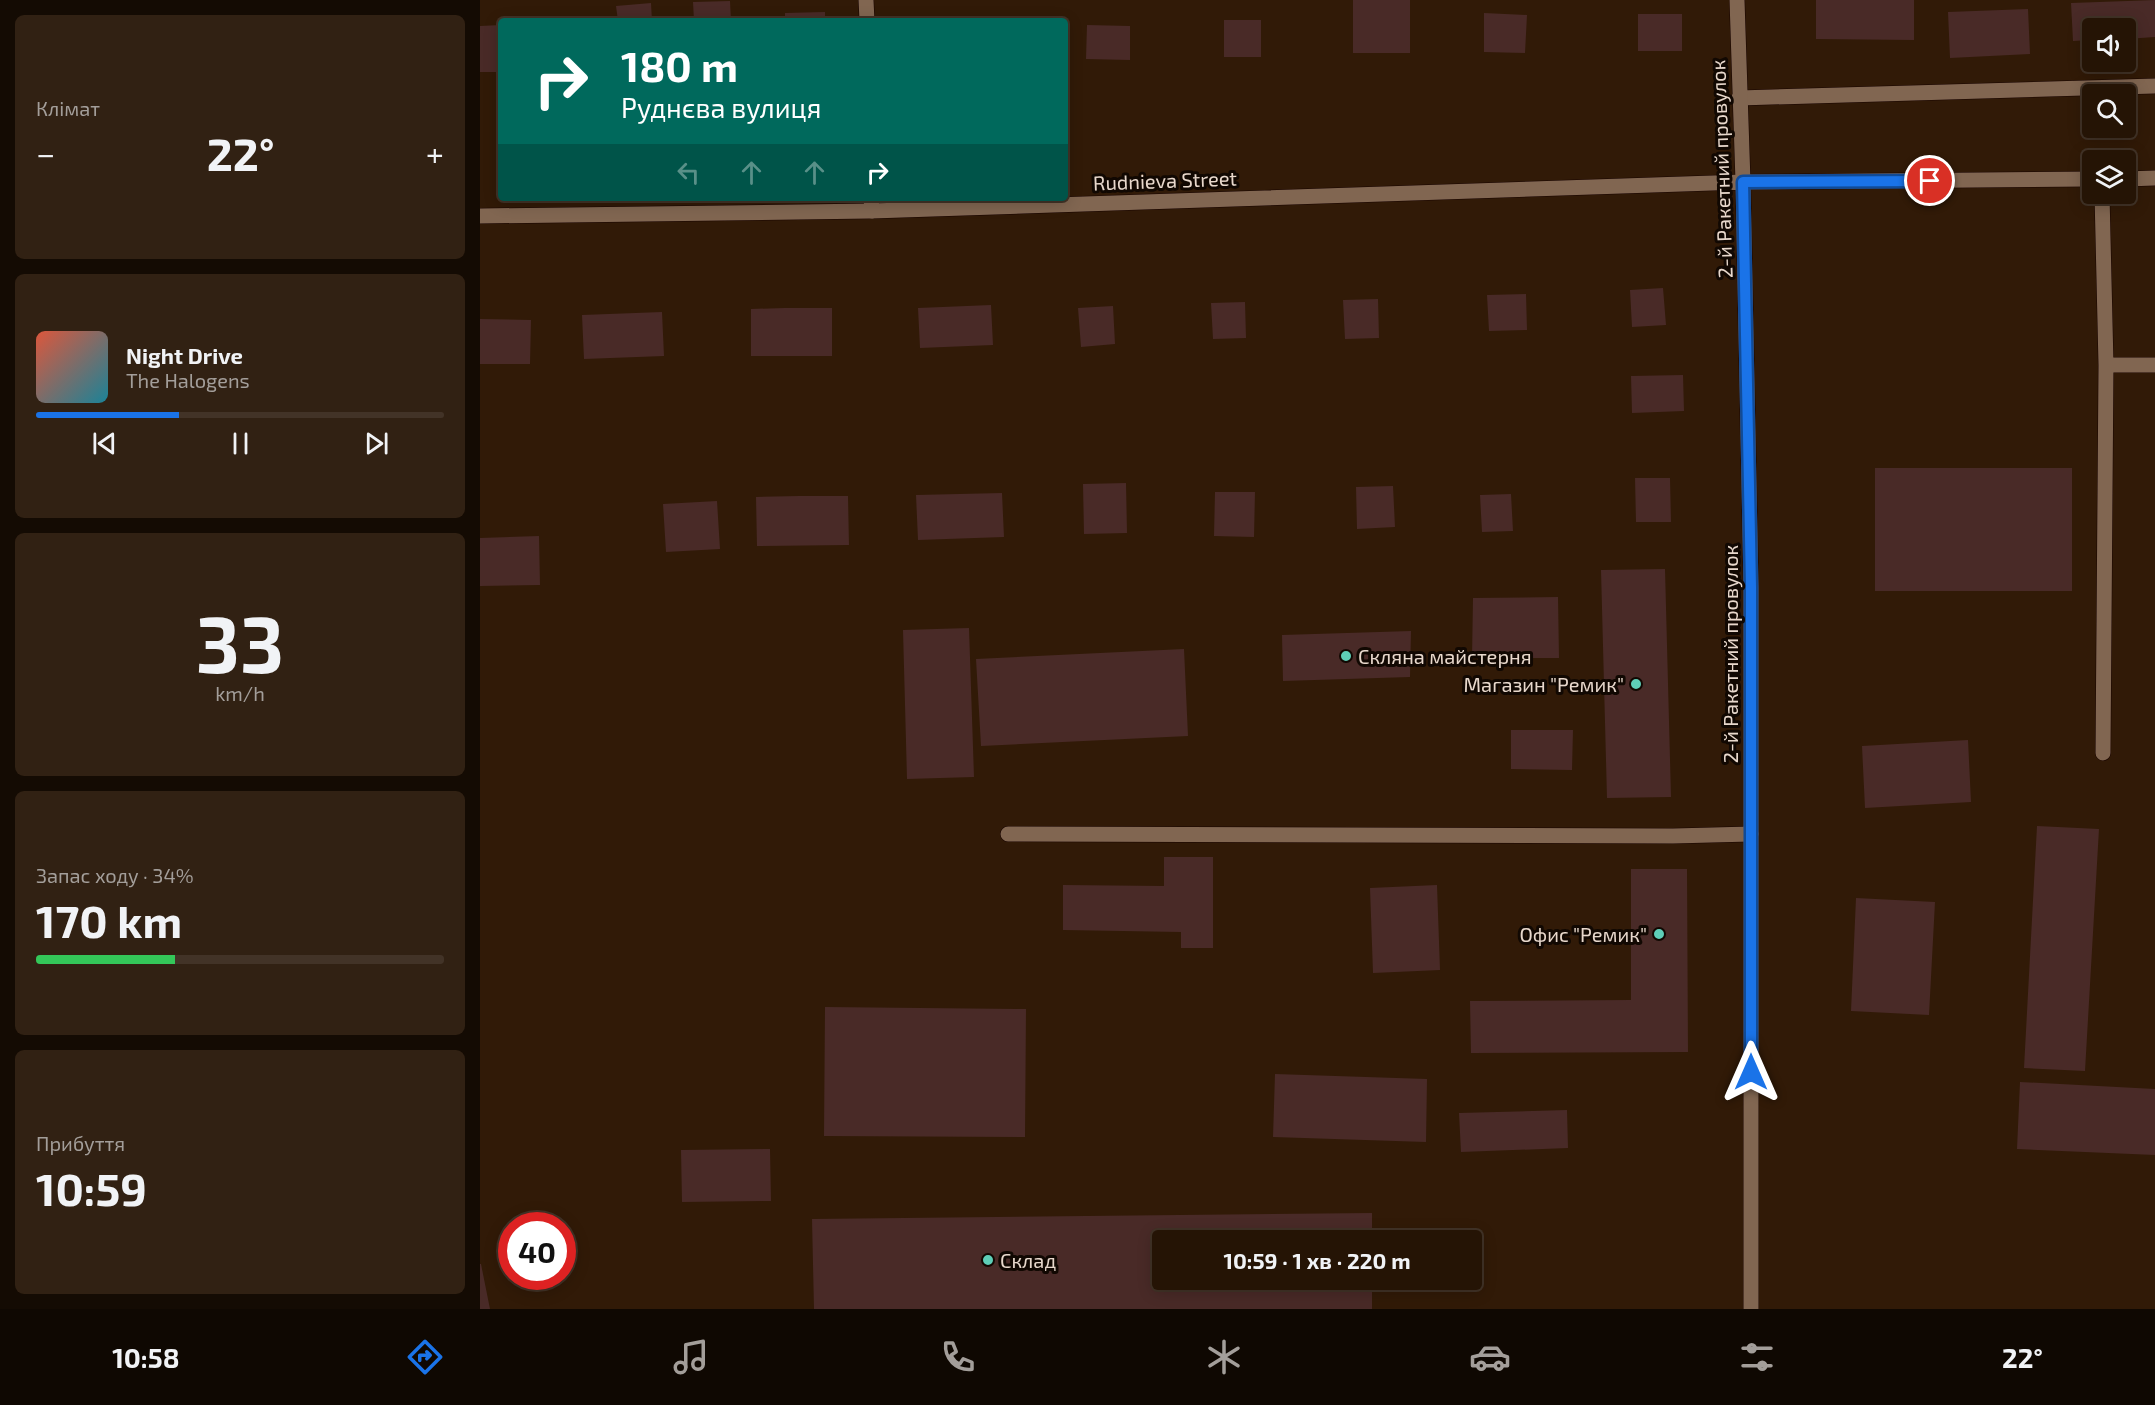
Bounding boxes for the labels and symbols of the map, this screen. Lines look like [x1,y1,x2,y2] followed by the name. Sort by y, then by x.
[1705,59,1738,279] street label: 2-й Ракетний провулок
[1904,155,1955,206] pin
[1093,165,1238,195] street label: Rudnieva Street
[1718,544,1743,763] street label: 2-й Ракетний провулок
[1358,644,1532,668] place label: Скляна майстерня
[1339,649,1353,663] marker: Скляна майстерня
[1464,672,1624,696] place label: Магазин "Ремик"
[1629,677,1643,691] marker: Магазин "Ремик"
[1519,922,1647,946] place label: Офис "Ремик"
[1652,927,1666,941] marker: Офис "Ремик"
[1719,1040,1783,1104] position arrow
[498,1212,576,1290] speed limit sign: 40
[1000,1248,1056,1272] place label: Склад
[981,1253,995,1267] marker: Склад

